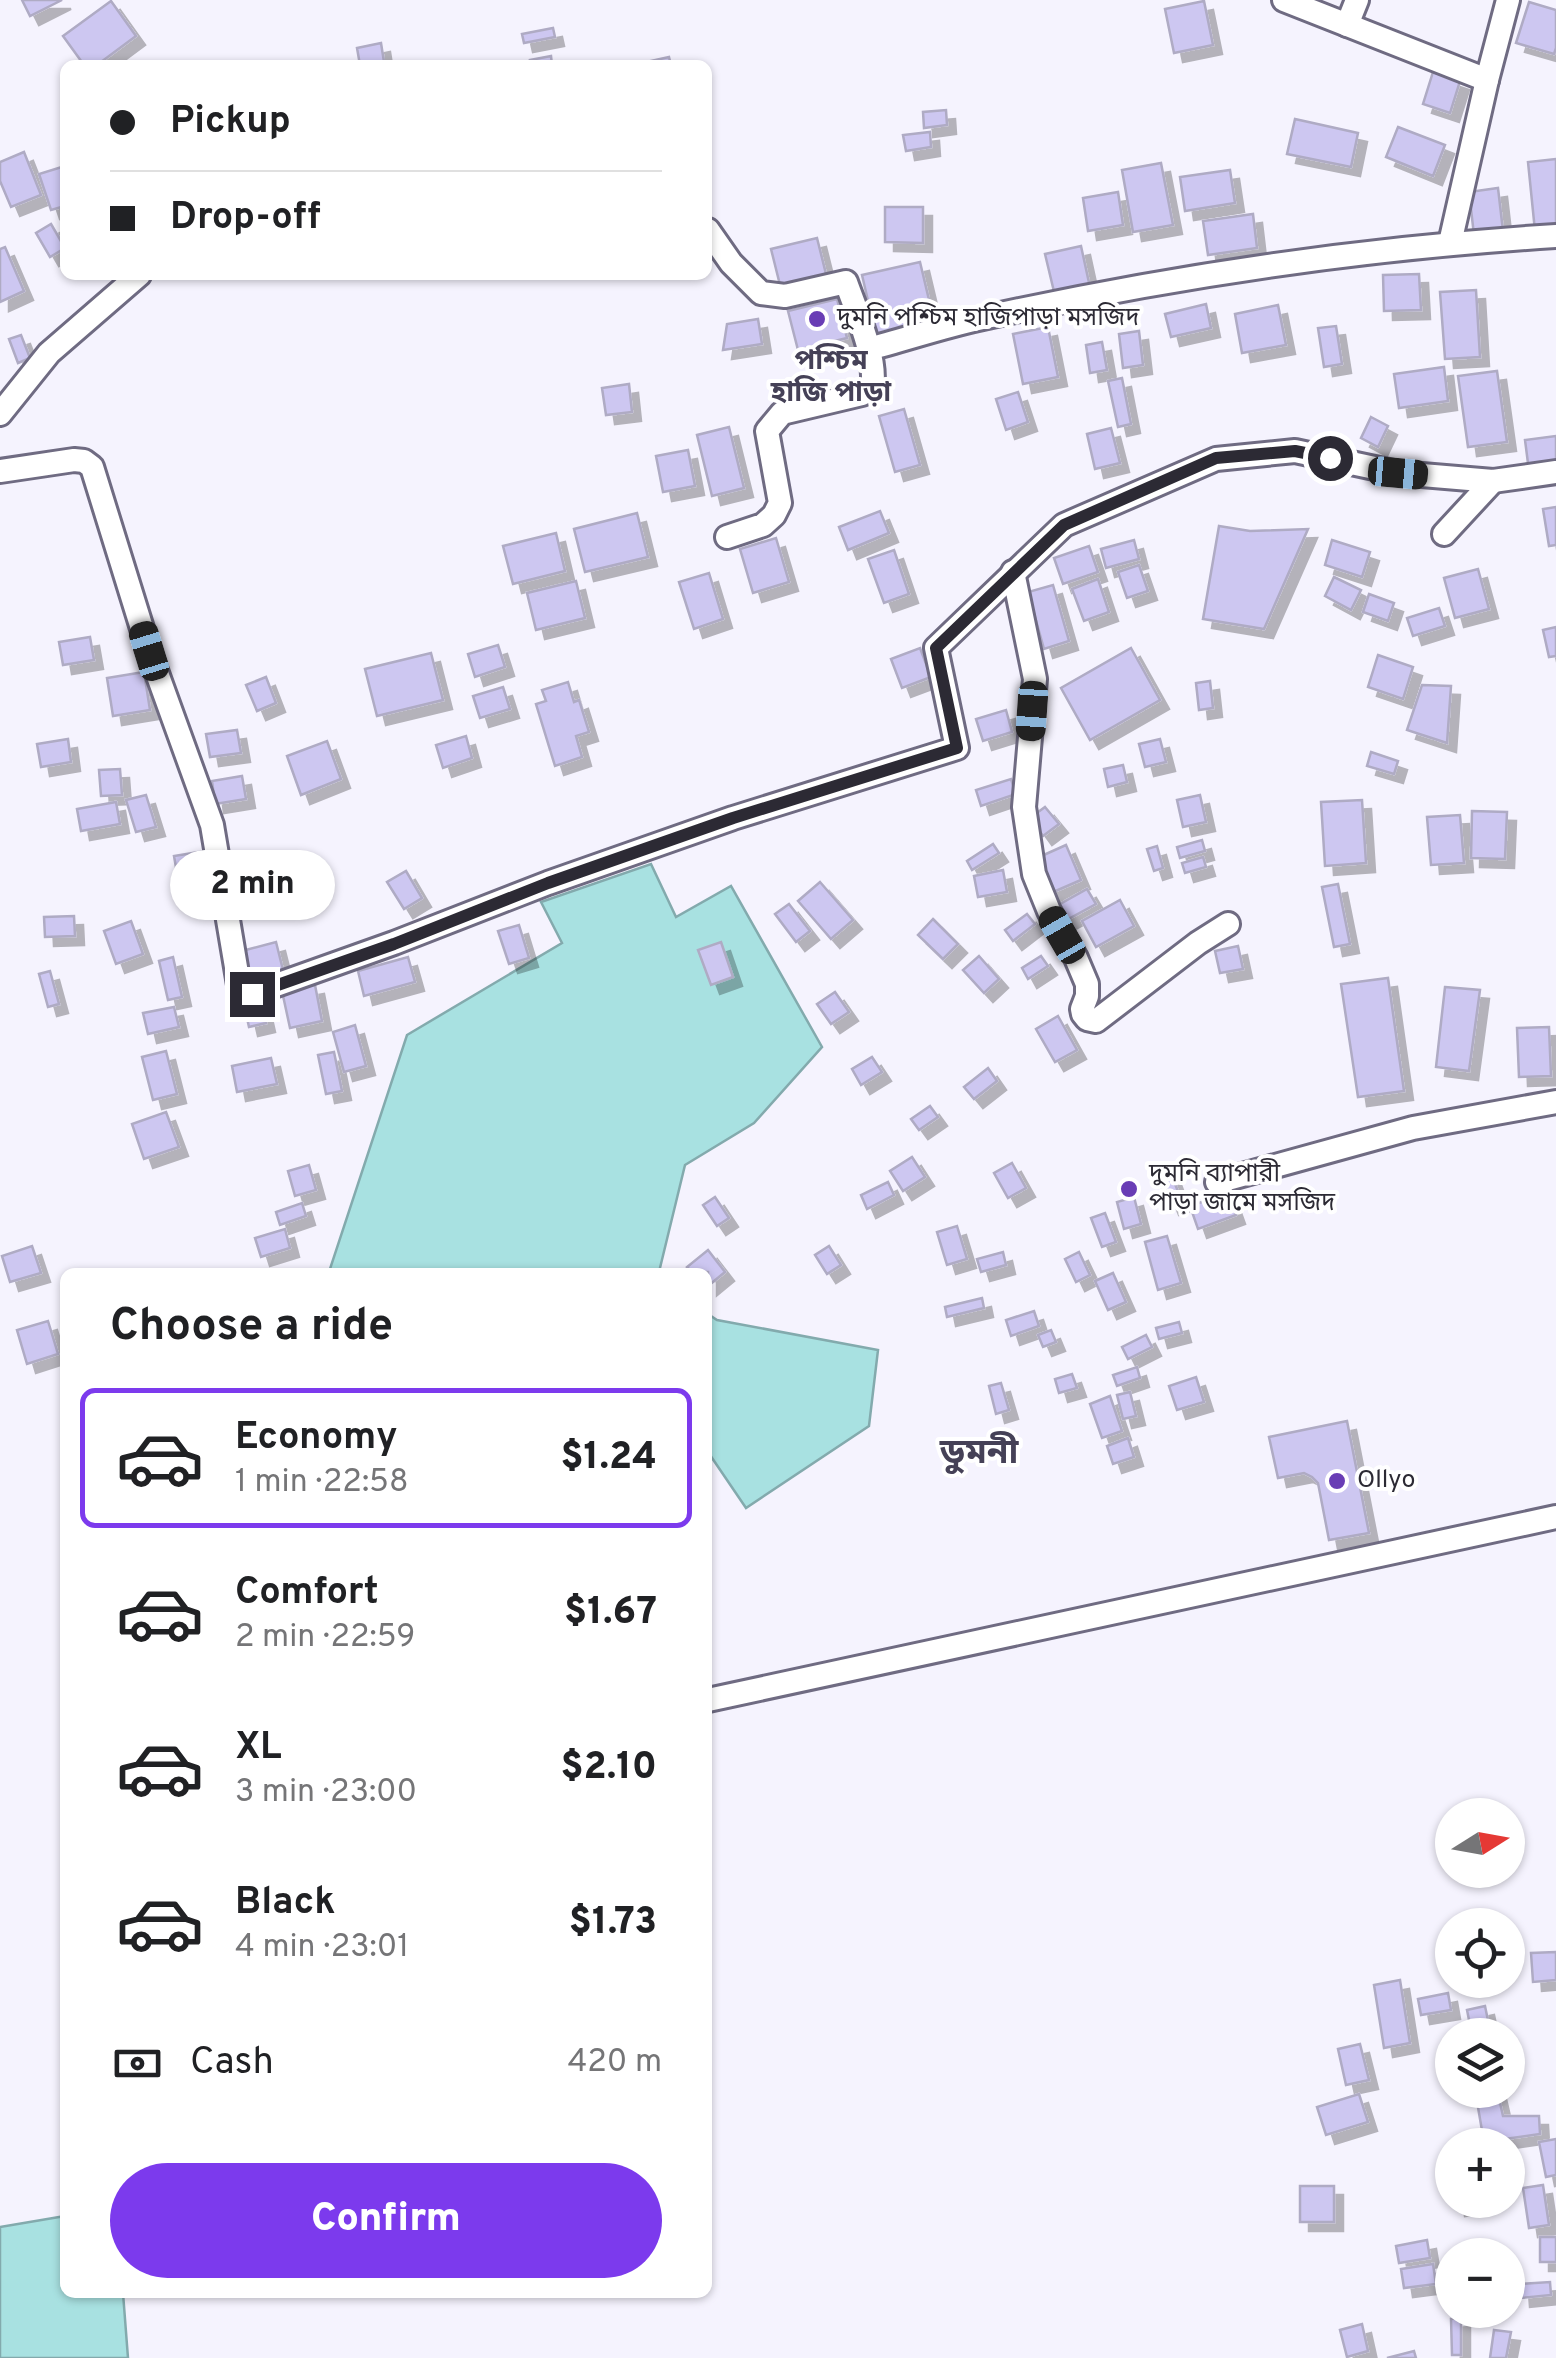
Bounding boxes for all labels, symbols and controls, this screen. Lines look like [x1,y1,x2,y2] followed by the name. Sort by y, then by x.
[170,98,291,147] text: Pickup
[170,194,321,243] text: Drop-off
[836,302,1140,335] place label: দুমনি পশ্চিম হাজিপাড়া মসজিদ
[806,308,828,330] marker: দুমনি পশ্চিম হাজিপাড়া মসজিদ
[770,343,892,412] district label: পশ্চিম হাজি পাড়া
[1308,436,1353,481] route start
[1367,455,1429,491] car
[126,618,172,684] car
[1015,680,1049,742] car
[170,849,334,919] callout: 2 min
[210,865,295,905] text: 2 min
[1034,902,1090,968] car
[230,972,275,1017] route end
[1148,1158,1336,1220] place label: দুমনি ব্যাপারী পাড়া জামে মসজিদ
[1118,1178,1140,1200] marker: দুমনি ব্যাপারী পাড়া জামে মসজিদ
[110,1299,393,1356] text: Choose a ride
[115,1413,205,1503] icon: car
[235,1414,397,1463] text: Economy
[939,1431,1019,1476] district label: ডুমনী
[560,1434,657,1483] text: $1.24
[235,1463,409,1503] text: 1 min · 22:58
[1357,1465,1415,1497] place label: Ollyo
[1326,1470,1348,1492] marker: Ollyo
[115,1568,205,1658] icon: car
[235,1569,379,1618] text: Comfort
[564,1589,657,1638] text: $1.67
[235,1618,415,1658] text: 2 min · 22:59
[115,1723,205,1813] icon: car
[235,1724,282,1773] text: XL
[560,1744,657,1793] text: $2.10
[235,1773,417,1813] text: 3 min · 23:00
[1435,1798,1525,1888] north arrow
[1435,1798,1525,2328] map controls
[115,1878,205,1968] icon: car
[235,1879,335,1928] text: Black
[569,1899,657,1948] text: $1.73
[1435,1908,1525,1998] button: locate
[235,1928,409,1968] text: 4 min · 23:01
[1435,2018,1525,2108] button: layers
[110,2036,165,2091] icon: cash
[190,2039,274,2088] text: Cash
[567,2043,662,2083] text: 420 m
[1435,2128,1525,2218] button: +
[110,2163,662,2278] button: Confirm
[1435,2238,1525,2328] button: −

